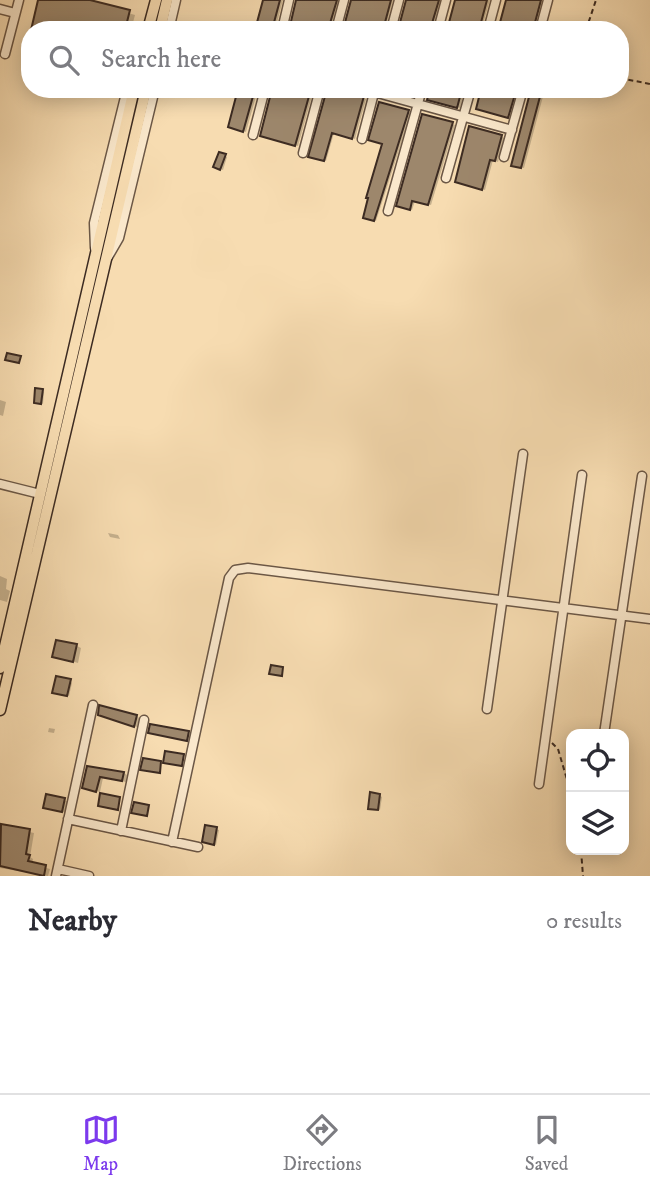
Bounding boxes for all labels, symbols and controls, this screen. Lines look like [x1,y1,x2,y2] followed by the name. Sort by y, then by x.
[21,21,629,98] search box
[45,41,83,79] icon: search
[101,43,221,76] text: Search here
[566,729,629,855] map controls
[566,729,629,792] button: locate
[566,792,629,855] button: layers
[28,903,117,940] text: Nearby
[546,907,622,936] text: 0 results
[82,1111,120,1176] tab: Map
[283,1111,362,1176] tab: Directions
[525,1111,568,1176] tab: Saved

